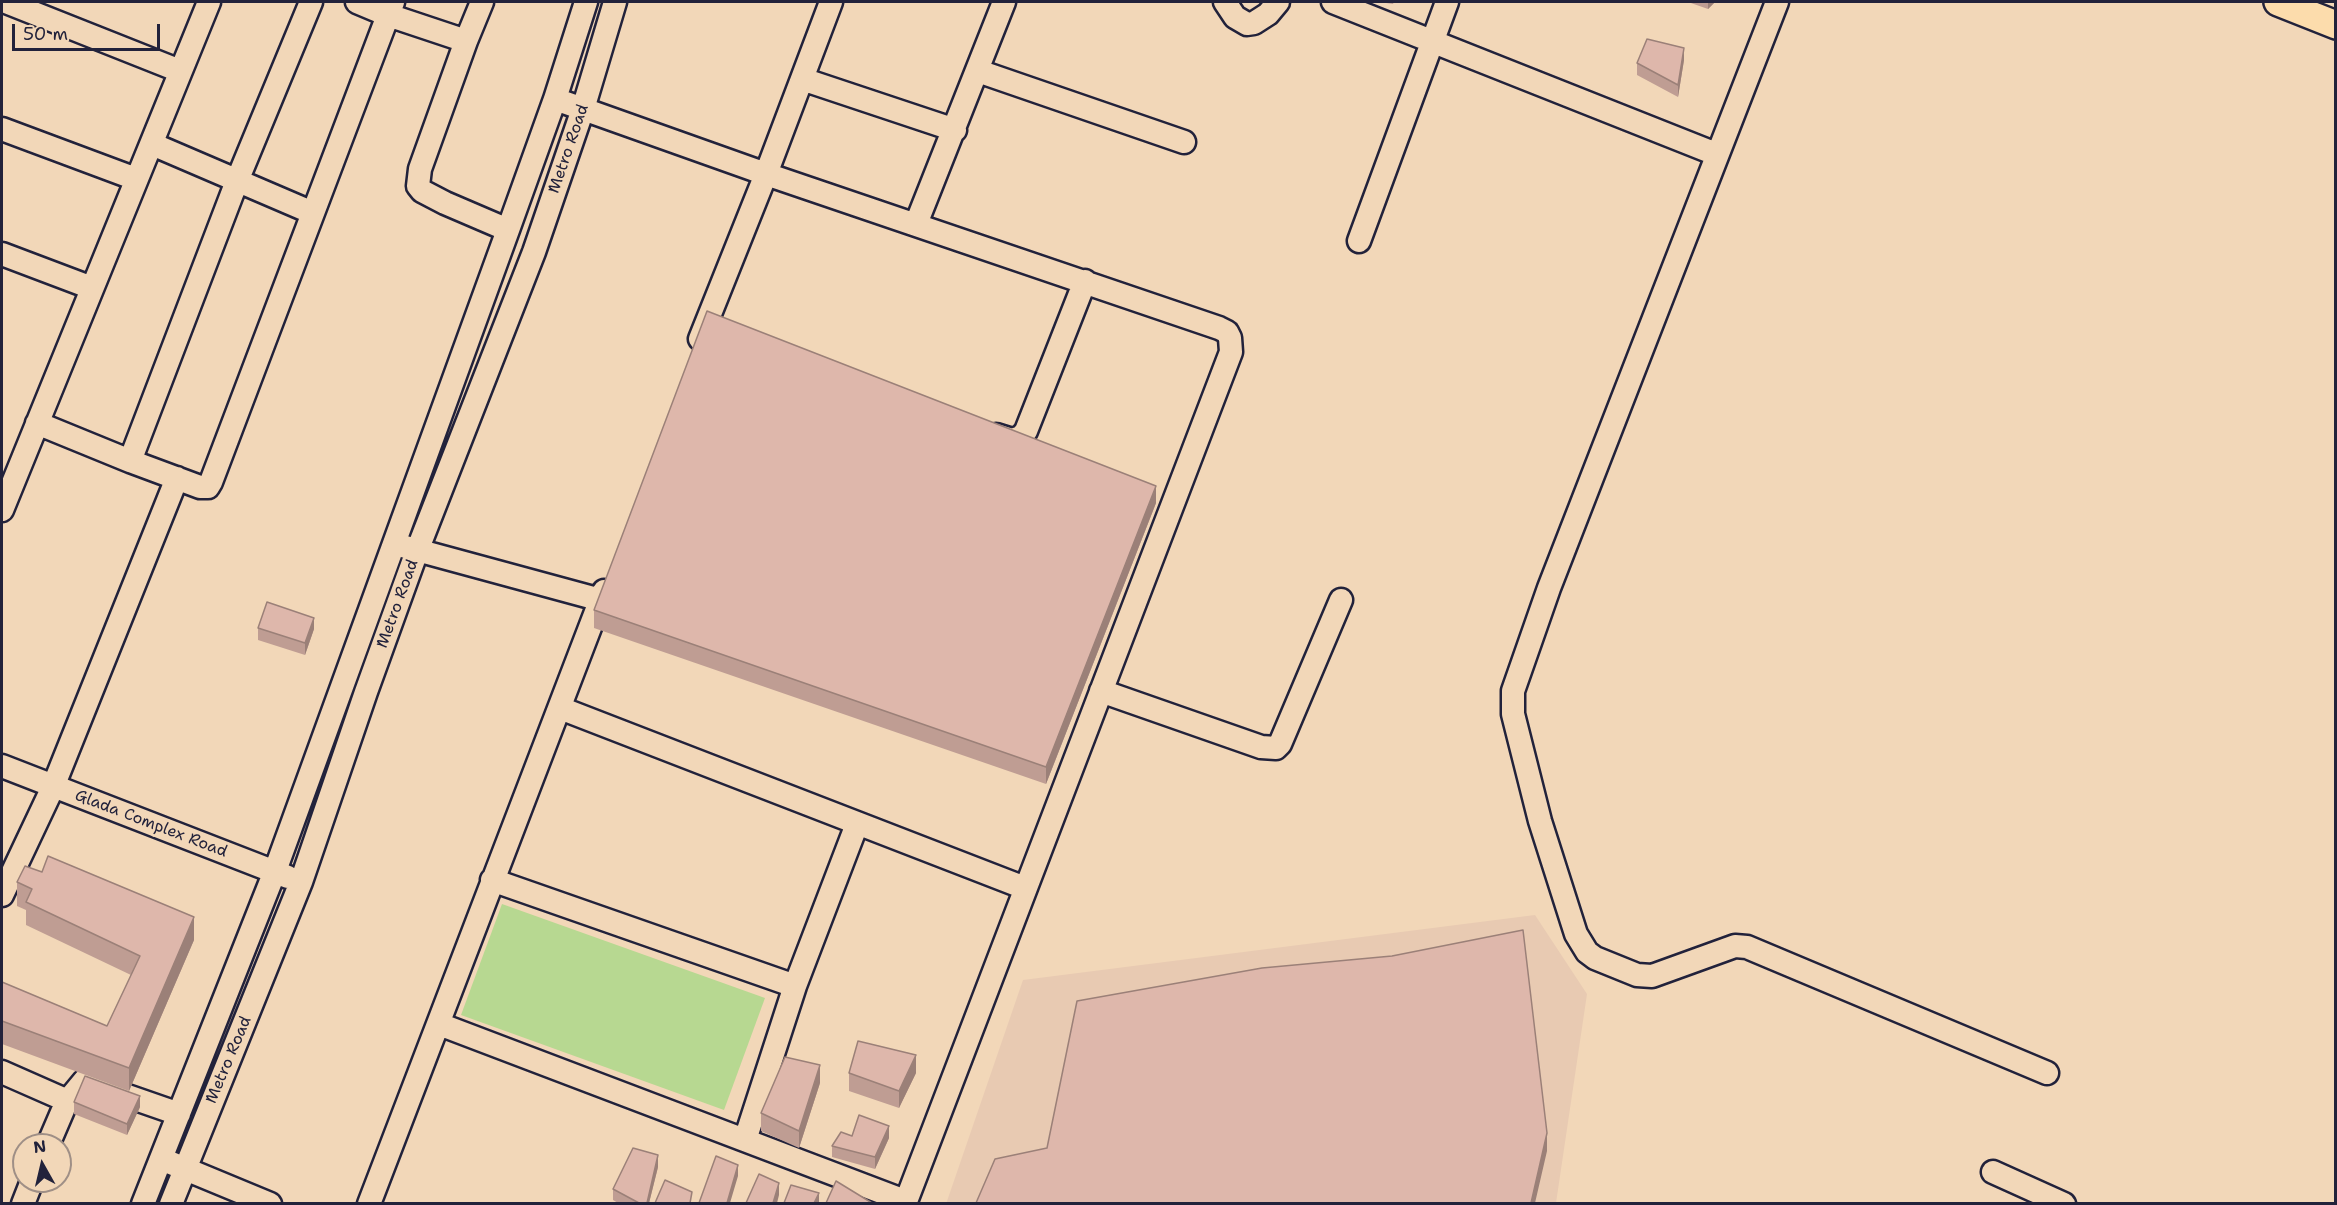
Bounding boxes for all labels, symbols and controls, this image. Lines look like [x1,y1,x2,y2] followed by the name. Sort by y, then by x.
[15,12,164,50] scale bar
[23,22,68,46] text: 50 m
[545,102,593,196] street label: Metro Road
[373,557,423,651] street label: Metro Road
[72,786,230,862] street label: Glada Complex Road
[202,1013,256,1107] street label: Metro Road
[12,1133,72,1193] north arrow
[32,1135,47,1158] text: N

